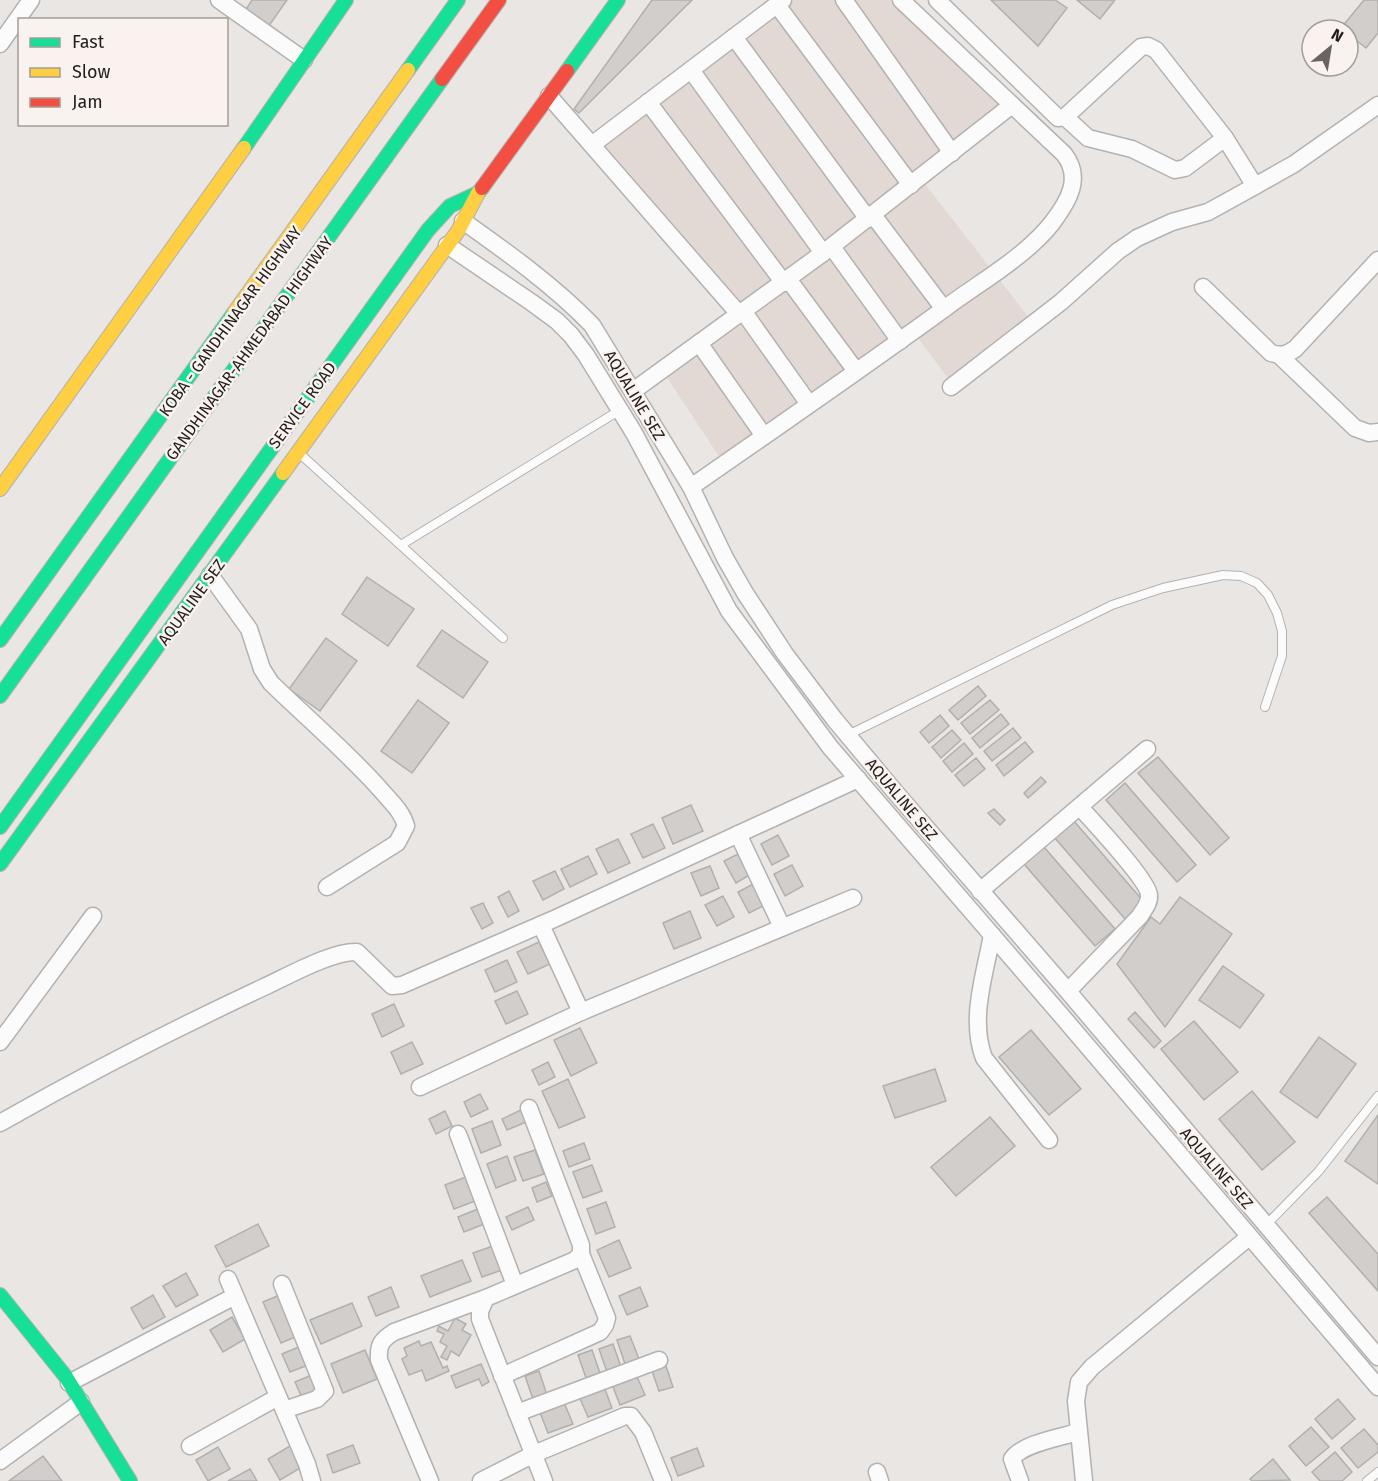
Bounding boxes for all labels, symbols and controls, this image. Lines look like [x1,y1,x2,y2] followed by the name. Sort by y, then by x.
[18,18,228,126] legend
[1300,18,1360,78] north arrow
[1328,25,1347,46] text: N
[72,31,105,53] text: Fast
[72,61,111,83] text: Slow
[72,91,103,113] text: Jam
[155,222,306,420] street label: KOBA - GANDHINAGAR HIGHWAY
[162,233,337,464] street label: GANDHINAGAR-AHMEDABAD HIGHWAY
[600,347,669,444] street label: AQUALINE SEZ
[265,358,340,452] street label: SERVICE ROAD
[154,556,229,649] street label: AQUALINE SEZ
[862,754,942,844] street label: AQUALINE SEZ
[1176,1124,1257,1213] street label: AQUALINE SEZ

